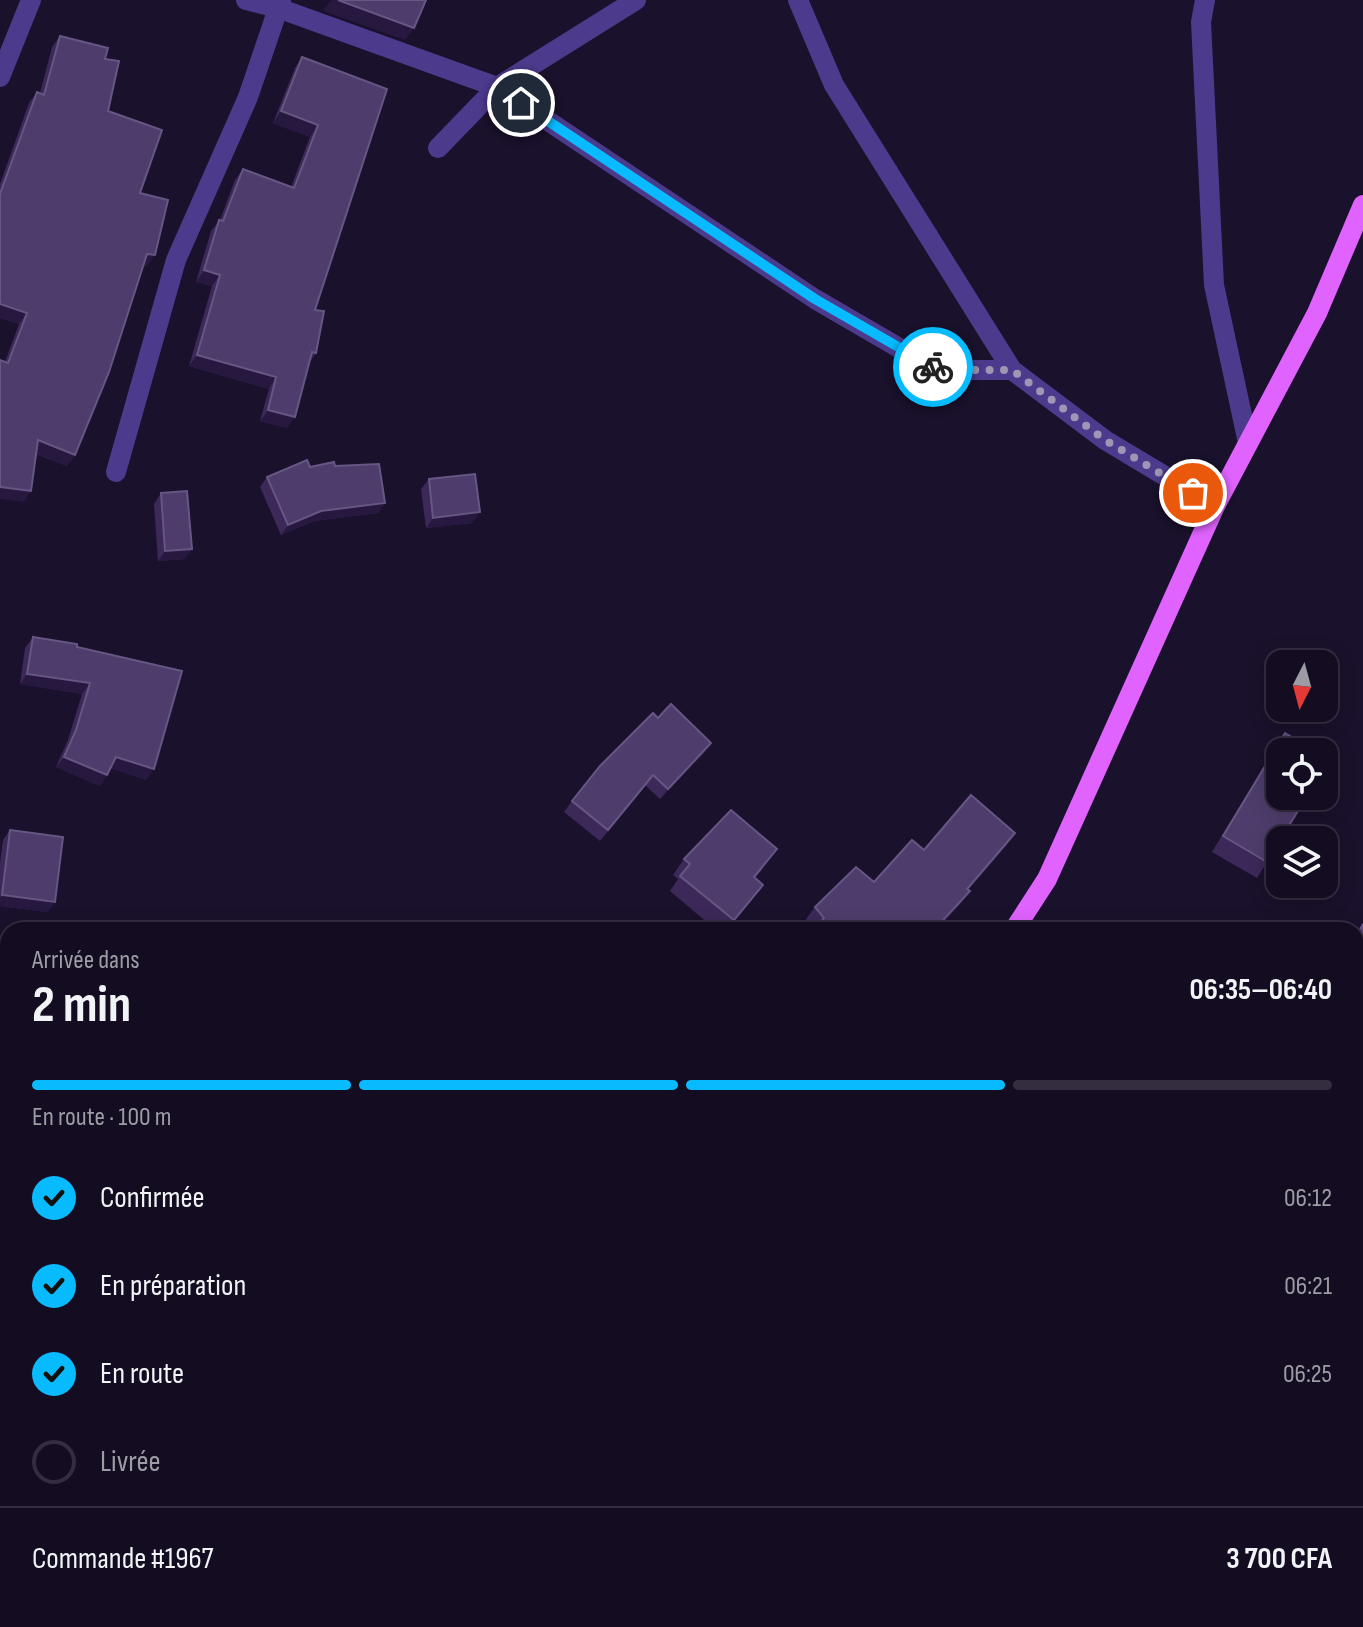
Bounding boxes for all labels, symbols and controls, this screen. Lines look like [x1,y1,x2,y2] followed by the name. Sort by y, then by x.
[487,69,555,137] pin
[499,81,543,125] icon: home
[893,327,973,407] courier
[911,345,955,389] icon: bike
[1159,459,1227,527] pin
[1171,471,1215,515] icon: bag
[1266,650,1338,722] north arrow
[1266,650,1338,898] map controls
[1266,738,1338,810] button: locate
[1266,826,1338,898] button: layers
[32,945,140,976] text: Arrivée dans
[1190,972,1332,1008] text: 06:35–06:40
[32,974,131,1037] text: 2 min
[32,1102,171,1133] text: En route · 100 m
[32,1176,76,1220] icon: check
[100,1180,205,1216] text: Confirmée
[1284,1183,1332,1214] text: 06:12
[32,1264,76,1308] icon: check
[100,1268,246,1304] text: En préparation
[1284,1271,1332,1302] text: 06:21
[32,1352,76,1396] icon: check
[100,1356,184,1392] text: En route
[1283,1359,1332,1390] text: 06:25
[100,1444,161,1480] text: Livrée
[32,1541,214,1577] text: Commande #1967
[1226,1541,1332,1577] text: 3 700 CFA

